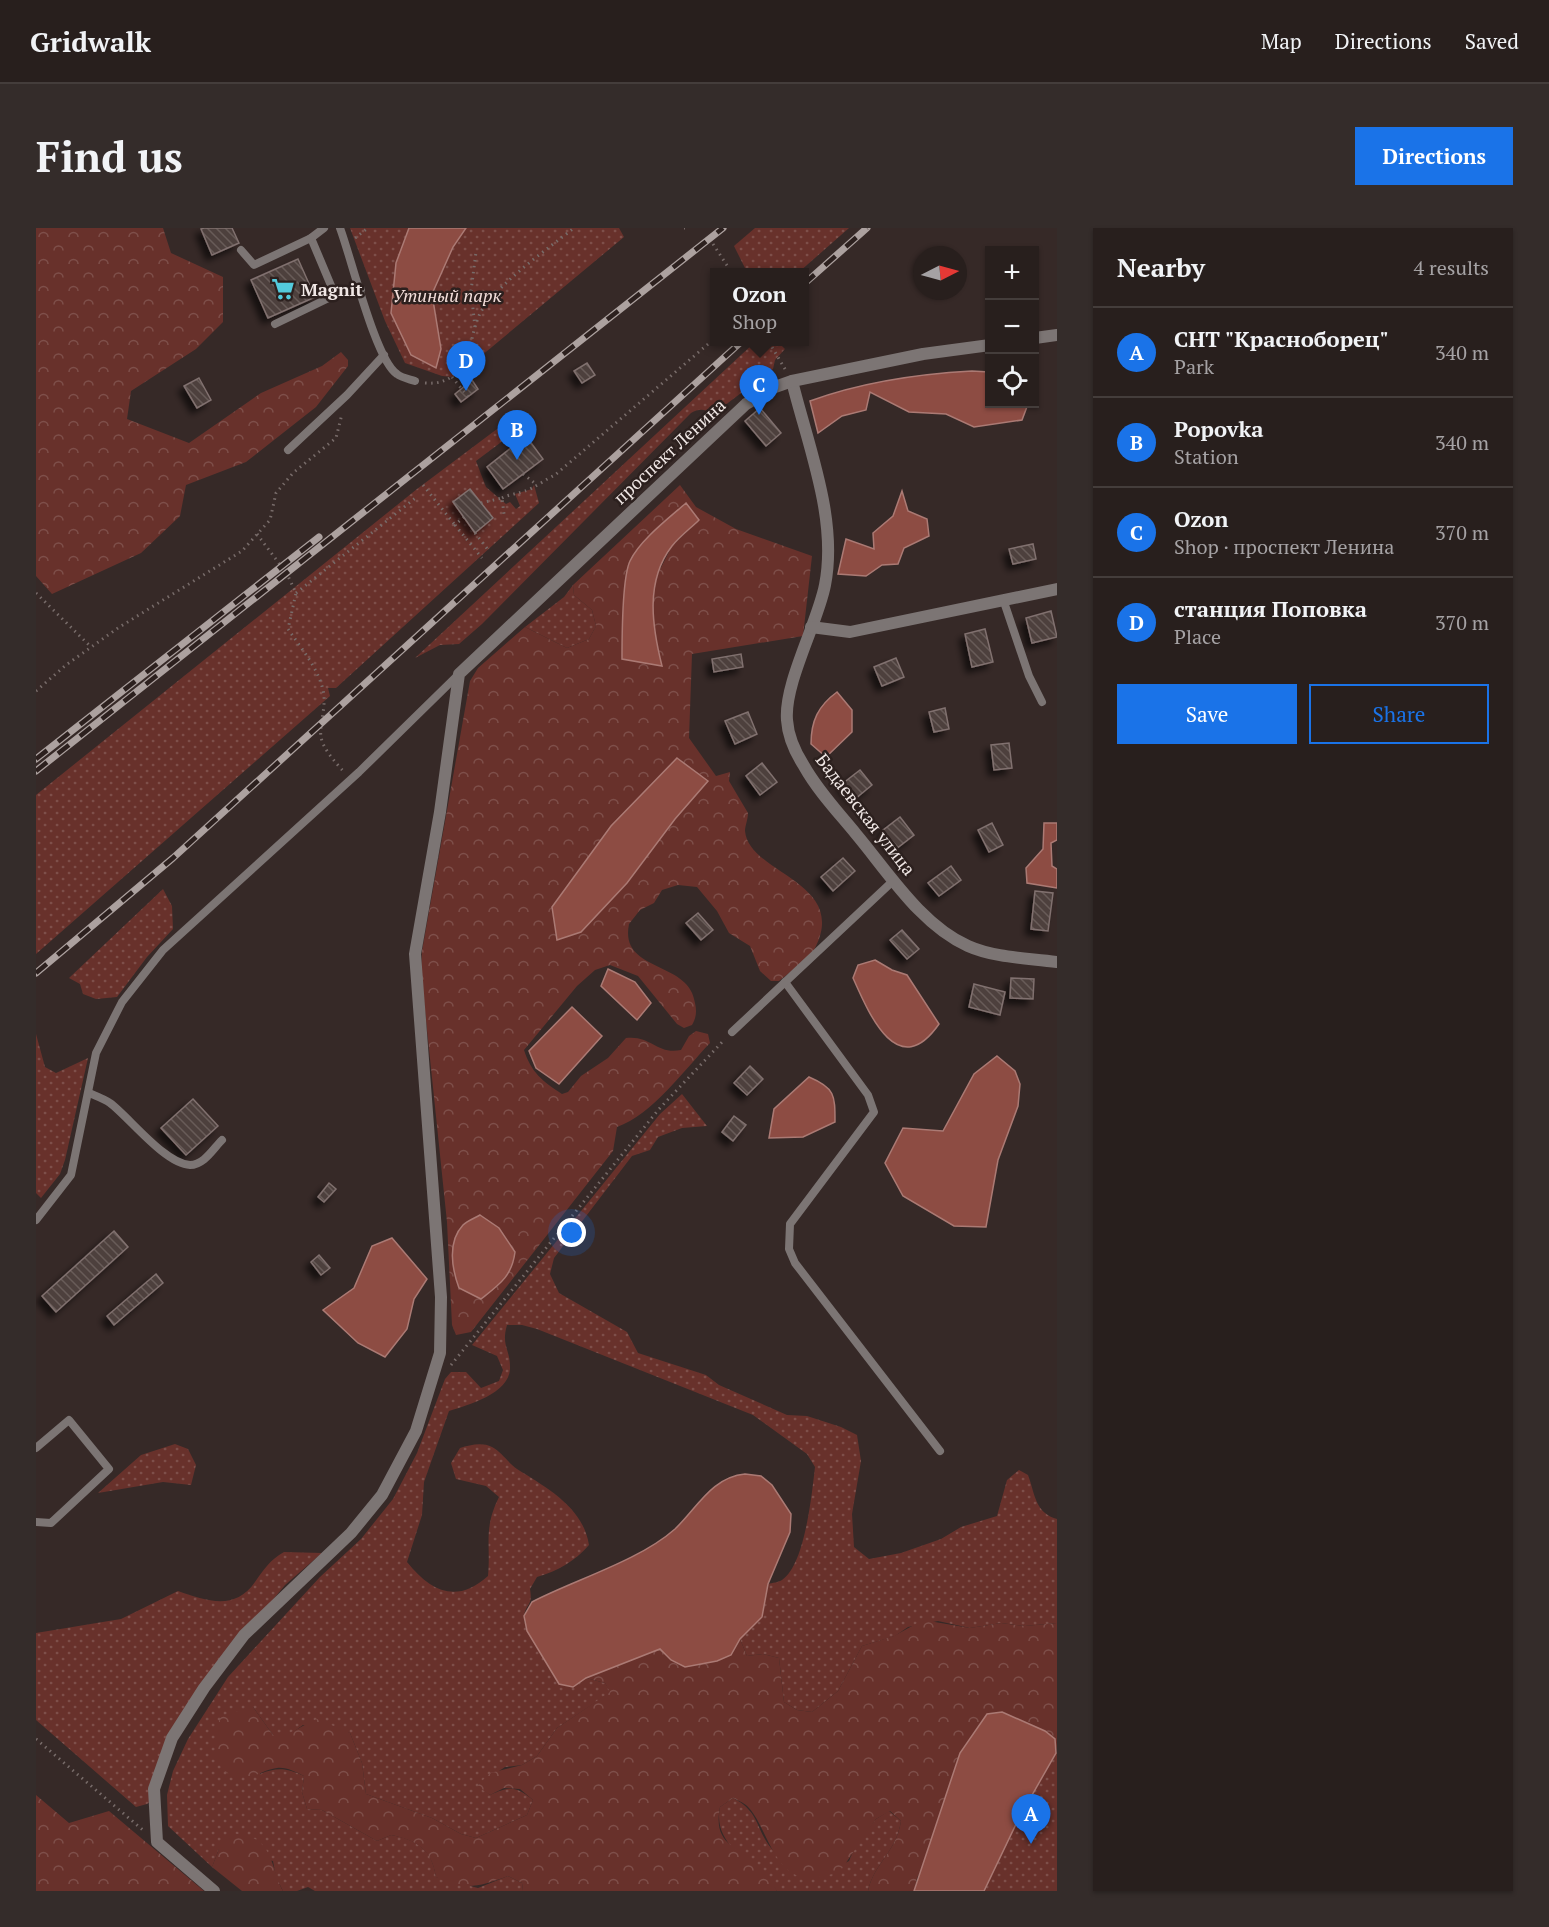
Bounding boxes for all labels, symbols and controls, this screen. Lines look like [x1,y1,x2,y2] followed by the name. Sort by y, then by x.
[30,23,151,60] text: Gridwalk
[1261,27,1302,55] text: Map
[1335,27,1432,55] text: Directions
[1465,27,1519,55] text: Saved
[1355,127,1513,185] button: Directions
[36,128,183,184] text: Find us
[913,246,967,300] north arrow
[985,246,1039,408] map controls
[985,246,1039,300] button: +
[1117,250,1205,284] text: Nearby
[1414,254,1489,281] text: 4 results
[710,268,809,346] popup
[270,276,296,302] supermarket icon: Magnit
[301,277,363,301] place label: Magnit
[732,279,787,308] text: Ozon
[392,283,502,307] park label: Утиный парк
[985,300,1039,354] button: −
[732,308,777,335] text: Shop
[1174,324,1389,353] text: СНТ "Красноборец"
[1129,339,1144,366] text: A
[1435,339,1489,366] text: 340 m
[446,342,486,391] pin: D
[1174,353,1214,380] text: Park
[985,354,1039,408] button: locate
[740,366,778,415] pin: C
[608,393,730,509] street label: проспект Ленина
[498,410,536,460] pin: B
[1174,414,1264,443] text: Popovka
[1130,429,1143,456] text: B
[1435,429,1489,456] text: 340 m
[1174,443,1239,470] text: Station
[1174,504,1228,533] text: Ozon
[1130,519,1143,546] text: C
[1435,519,1489,546] text: 370 m
[1174,533,1394,560] text: Shop · проспект Ленина
[1174,594,1367,623] text: станция Поповка
[1129,609,1144,636] text: D
[1435,609,1489,636] text: 370 m
[1174,623,1221,650] text: Place
[1117,684,1297,744] button: Save
[1309,684,1489,744] button: Share
[811,748,921,880] street label: Бадаевская улица
[557,1218,586,1247] your location
[1012,1794,1050,1844] pin: A

